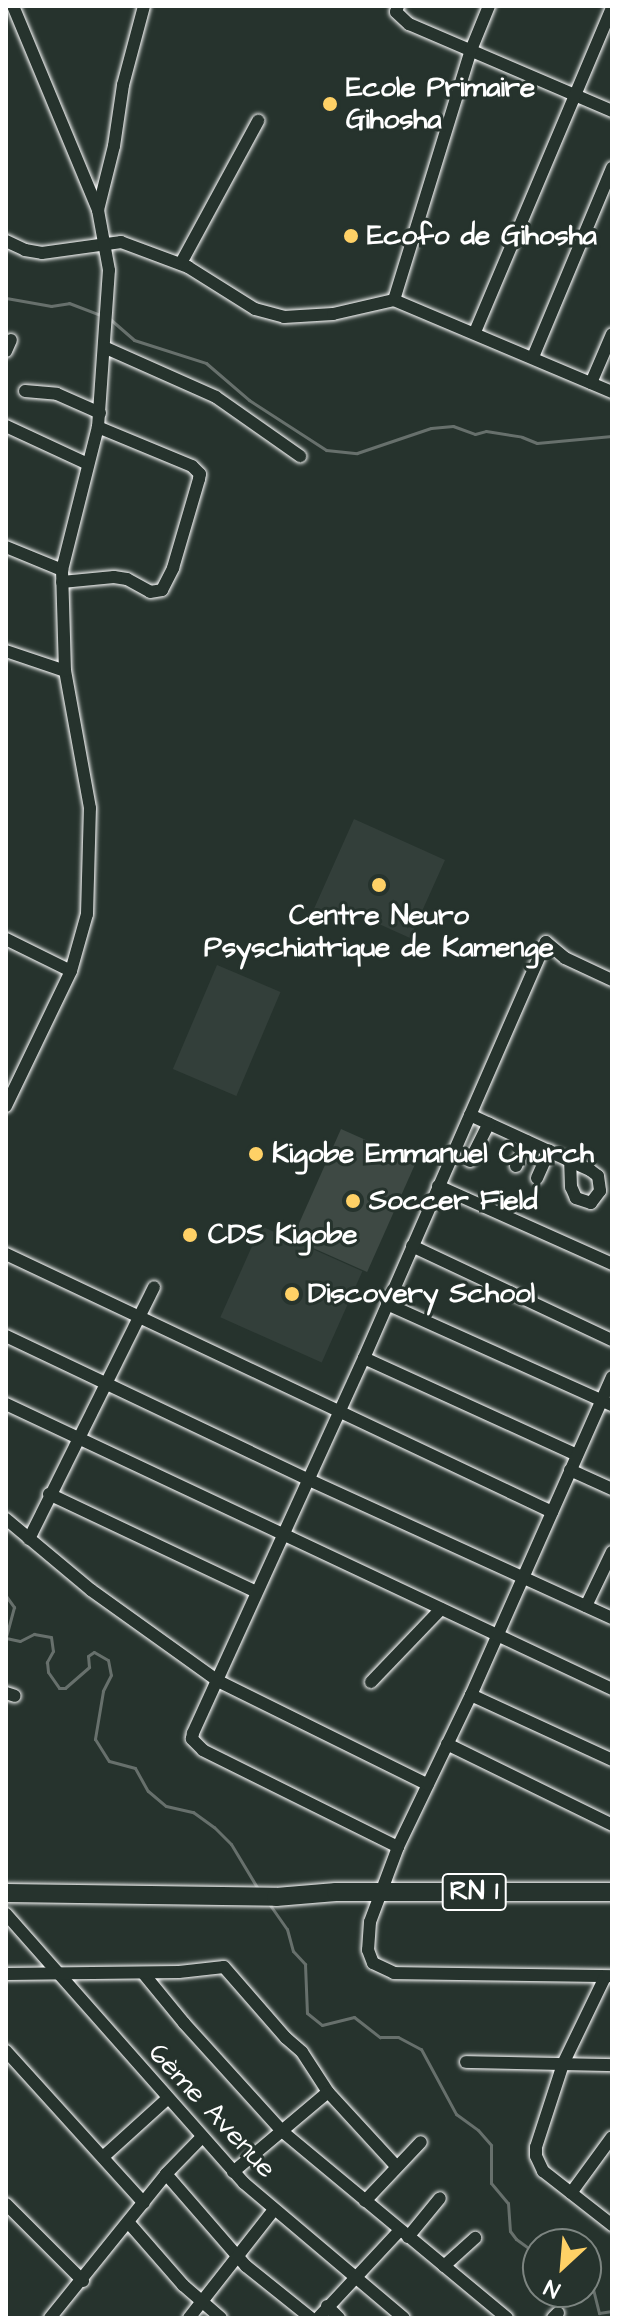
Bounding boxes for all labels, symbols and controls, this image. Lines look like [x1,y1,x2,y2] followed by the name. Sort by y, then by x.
[346,71,535,137] place label: Ecole Primaire Gihosha
[321,95,339,113] marker: Ecole Primaire Gihosha
[367,219,597,253] place label: Ecofo de Gihosha
[342,227,360,245] marker: Ecofo de Gihosha
[368,874,390,896] marker: Centre Neuro Psyschiatrique de Kamenge
[204,899,554,965] place label: Centre Neuro Psyschiatrique de Kamenge
[272,1137,594,1171] place label: Kigobe Emmanuel Church
[247,1145,265,1163] marker: Kigobe Emmanuel Church
[369,1184,538,1218] place label: Soccer Field
[344,1192,362,1210] marker: Soccer Field
[208,1218,357,1252] place label: CDS Kigobe
[179,1224,201,1246] marker: CDS Kigobe
[308,1277,535,1311] place label: Discovery School
[283,1285,301,1303] marker: Discovery School
[440,1870,508,1914] road number: RN 1
[141,2037,283,2185] street label: 6ème Avenue
[522,2228,602,2308] north arrow
[539,2271,565,2305] text: N

